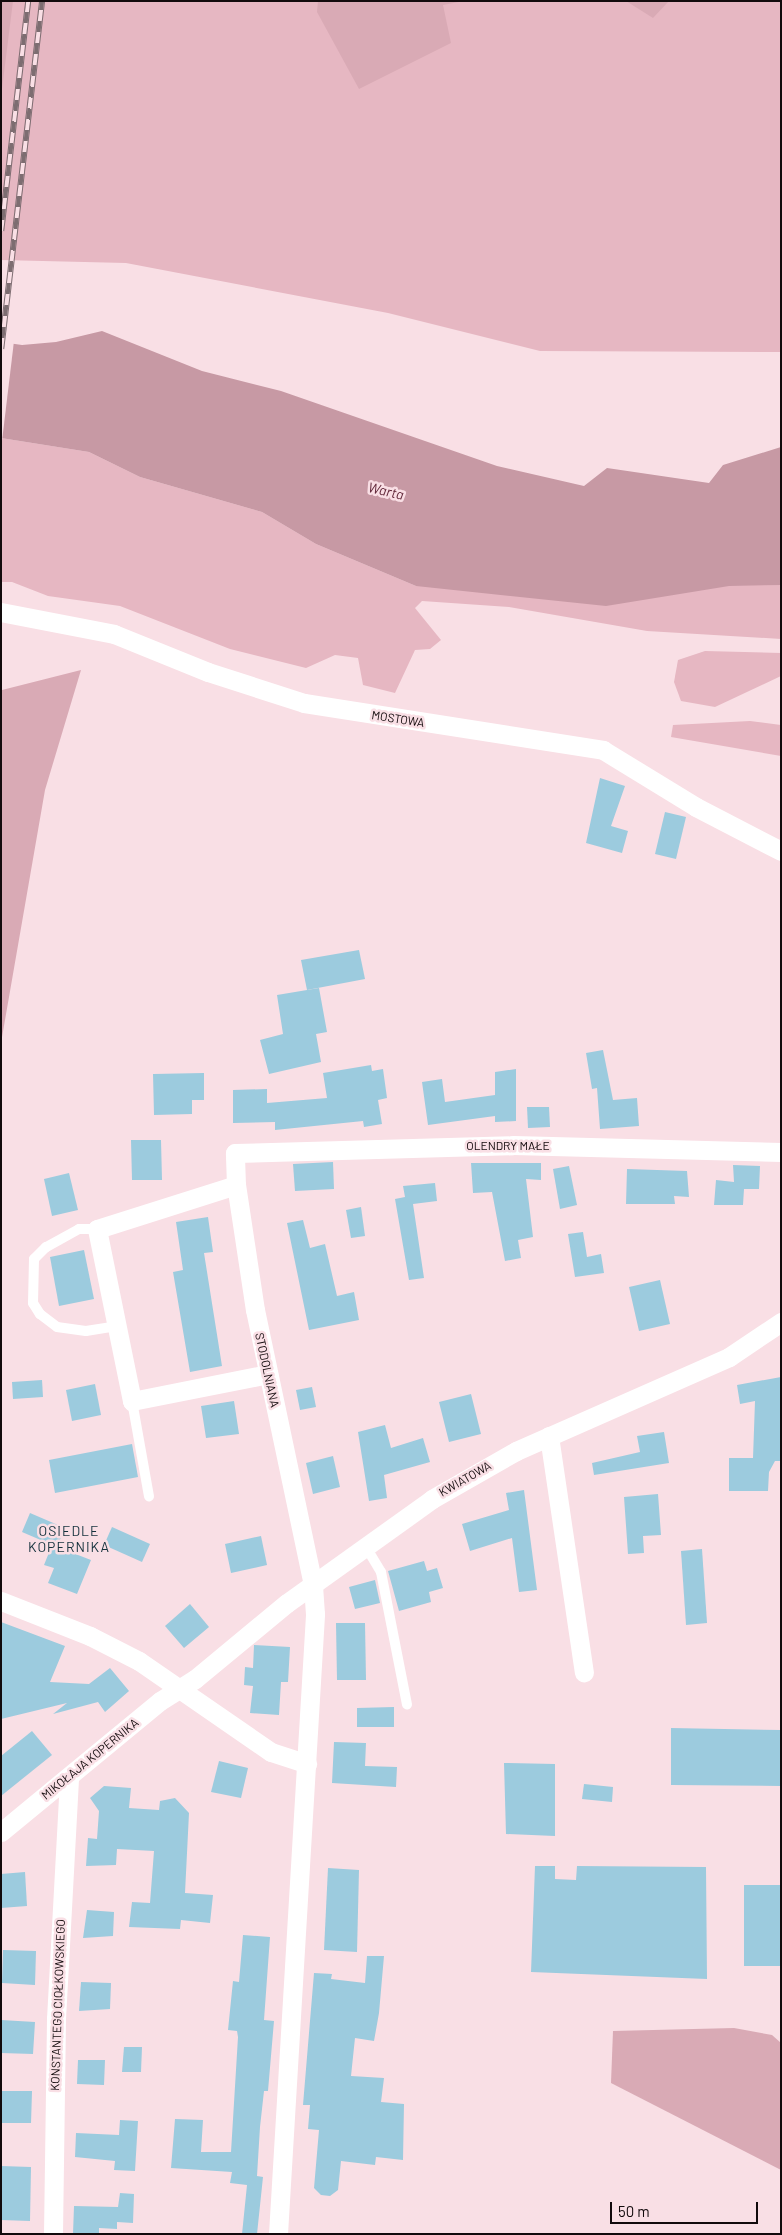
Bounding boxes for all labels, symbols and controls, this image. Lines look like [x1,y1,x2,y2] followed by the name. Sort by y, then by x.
[366,479,406,503] water label: Warta
[371,708,425,730] street label: MOSTOWA
[466,1139,550,1153] street label: OLENDRY MAŁE
[252,1331,282,1409] street label: STODOLNIANA
[436,1458,494,1500] street label: KWIATOWA
[27,1523,111,1555] district label: OSIEDLE KOPERNIKA
[39,1715,141,1803] street label: MIKOŁAJA KOPERNIKA
[48,1919,68,2091] street label: KONSTANTEGO CIOŁKOWSKIEGO
[612,2192,760,2224] scale bar
[618,2202,650,2220] text: 50 m

